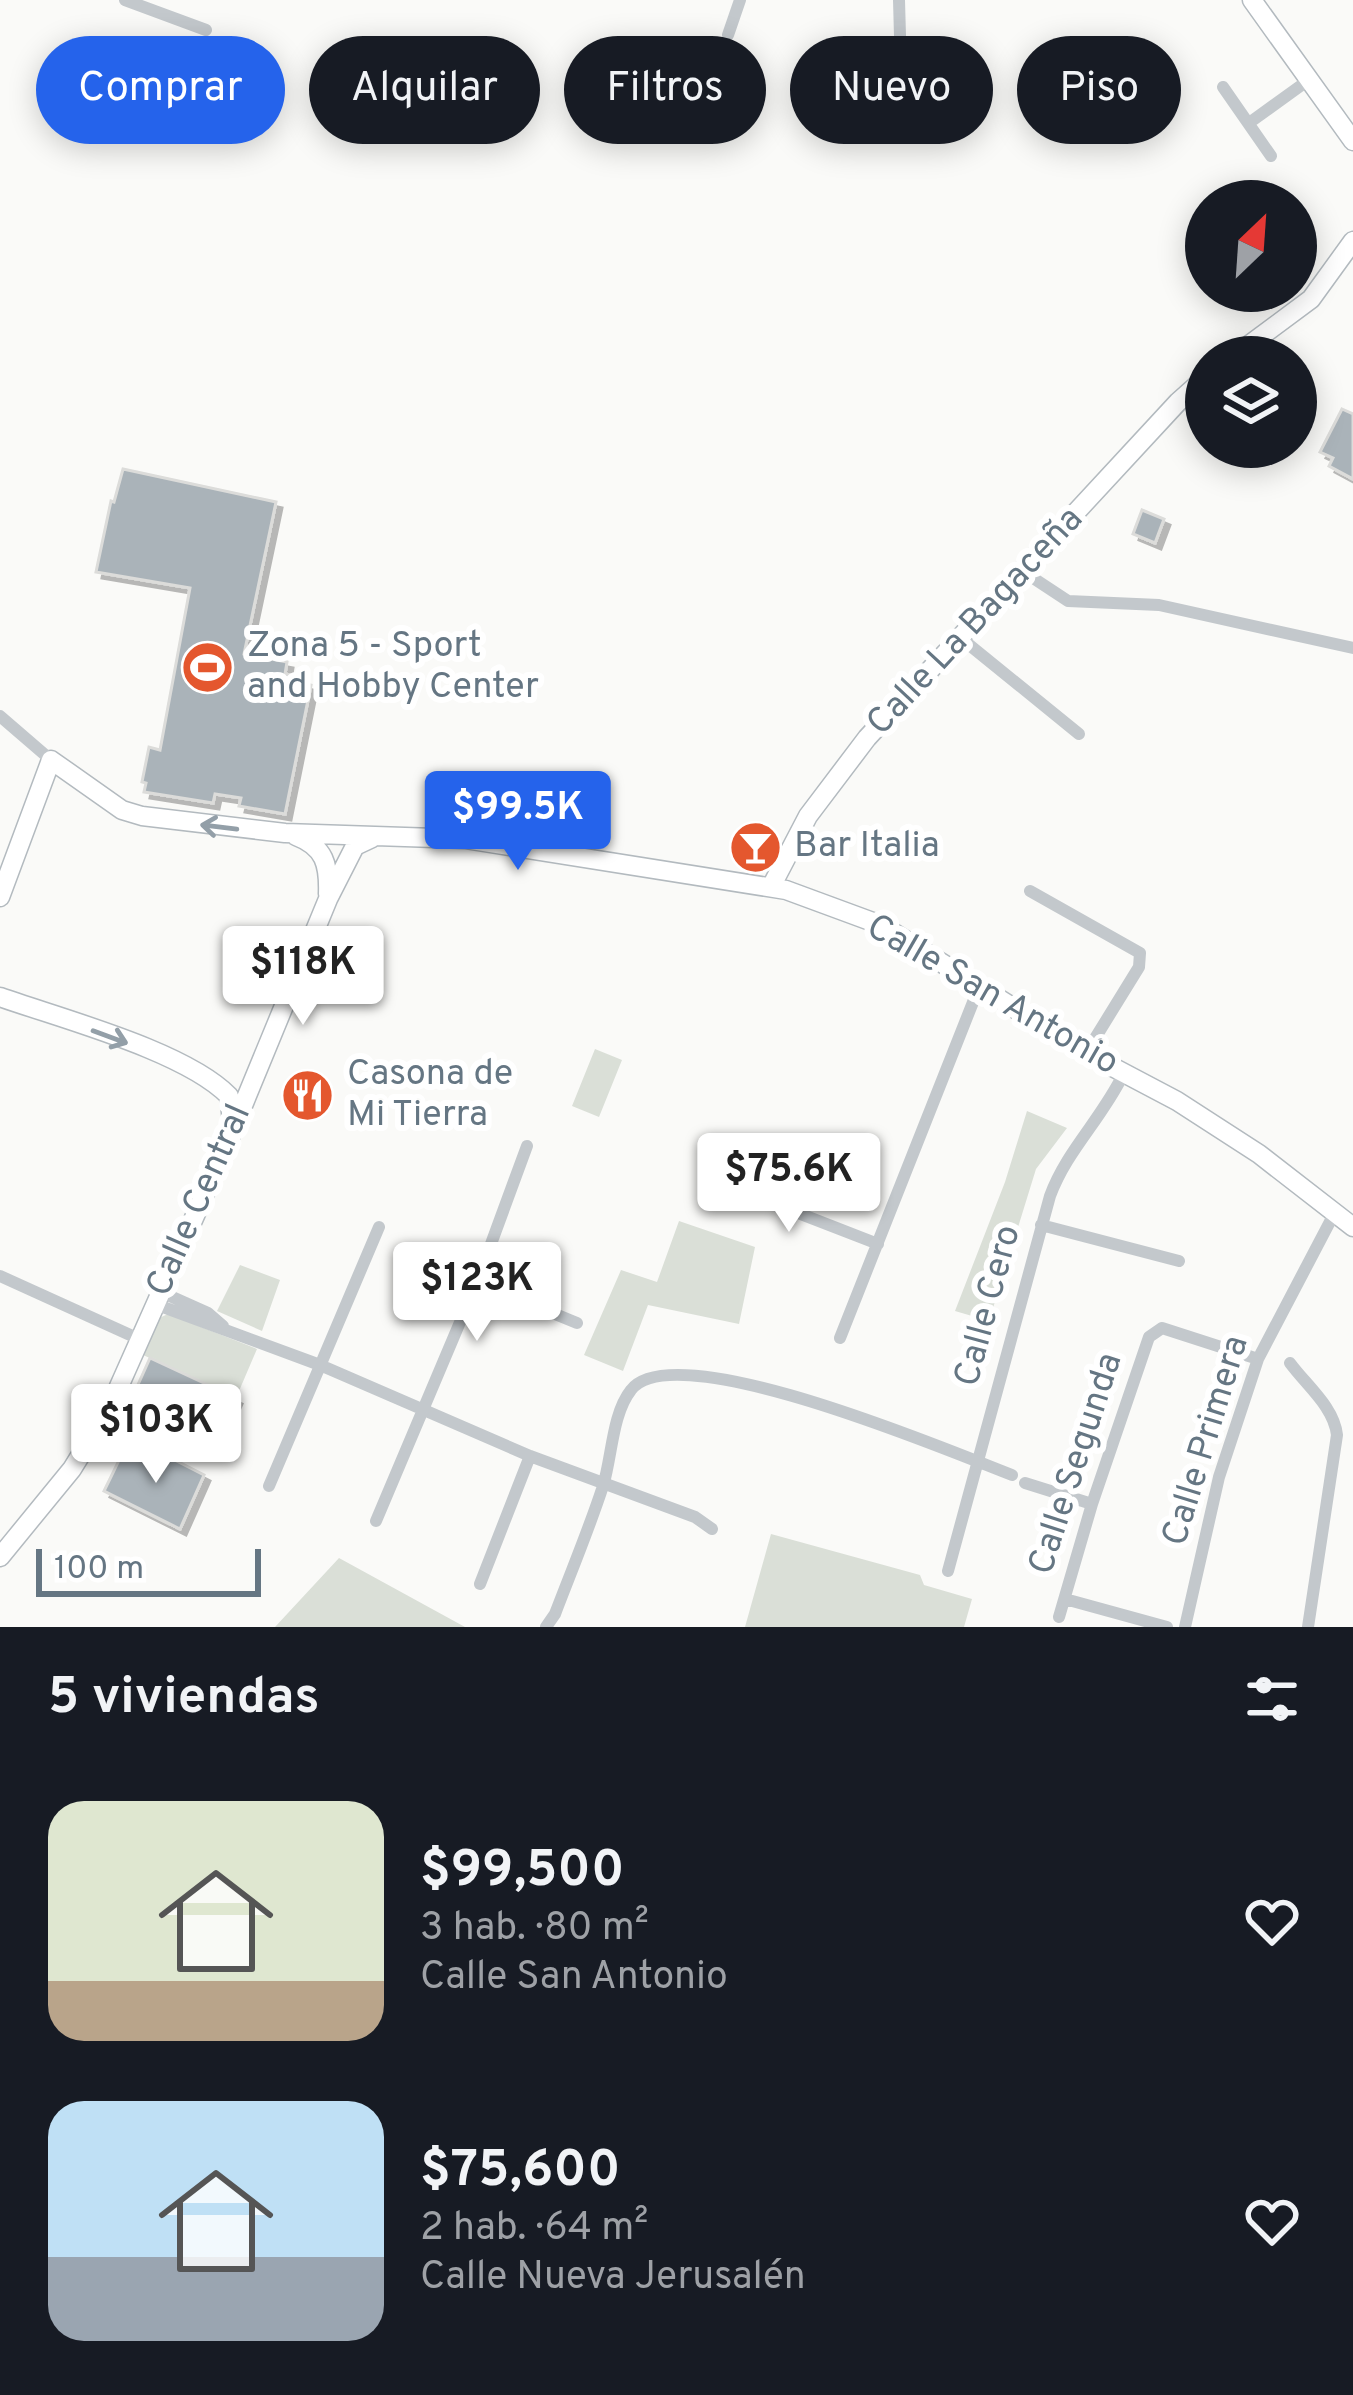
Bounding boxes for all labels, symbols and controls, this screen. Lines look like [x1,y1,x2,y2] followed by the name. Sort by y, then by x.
[36,36,285,144] chip: Comprar
[309,36,540,144] chip: Alquilar
[564,36,766,144] chip: Filtros
[790,36,993,144] chip: Nuevo
[1017,36,1181,144] chip: Piso
[1185,180,1317,312] north arrow
[1185,180,1317,468] map controls
[1185,336,1317,468] button: layers
[858,498,1094,746] street label: Calle La Bagaceña
[247,624,539,711] place label: Zona 5 - Sport and Hobby Center
[180,640,236,696] sports icon: Zona 5 - Sport and Hobby Center
[420,771,616,873] pin: $99.5K
[452,785,584,834] text: $99.5K
[200,815,239,837] one-way arrow
[727,819,783,875] bar icon: Bar Italia
[794,824,940,870] place label: Bar Italia
[858,905,1126,1087] street label: Calle San Antonio
[219,926,387,1028] pin: $118K
[250,940,356,989] text: $118K
[91,1027,128,1049] one-way arrow
[347,1052,513,1139] place label: Casona de Mi Tierra
[280,1068,336,1124] restaurant icon: Casona de Mi Tierra
[137,1098,263,1304] street label: Calle Central
[691,1133,887,1235] pin: $75.6K
[724,1147,854,1196] text: $75.6K
[945,1220,1033,1392] street label: Calle Cero
[393,1242,561,1344] pin: $123K
[420,1256,534,1305] text: $123K
[1153,1330,1261,1552] street label: Calle Primera
[1019,1347,1135,1581] street label: Calle Segunda
[72,1384,240,1486] pin: $103K
[98,1398,214,1447] text: $103K
[36,1543,261,1596] scale bar
[54,1549,144,1591] text: 100 m
[1239,1666,1305,1732] icon: filters
[48,1667,320,1732] text: 5 viviendas
[420,1840,624,1905] text: $99,500
[144,1849,288,1993] icon: home
[1239,1888,1305,1954] icon: heart
[420,1905,649,1954] text: 3 hab. · 80 m²
[420,1954,728,2003] text: Calle San Antonio
[420,2140,621,2205] text: $75,600
[144,2149,288,2293] icon: home
[1239,2188,1305,2254] icon: heart
[420,2205,648,2254] text: 2 hab. · 64 m²
[420,2254,806,2303] text: Calle Nueva Jerusalén

